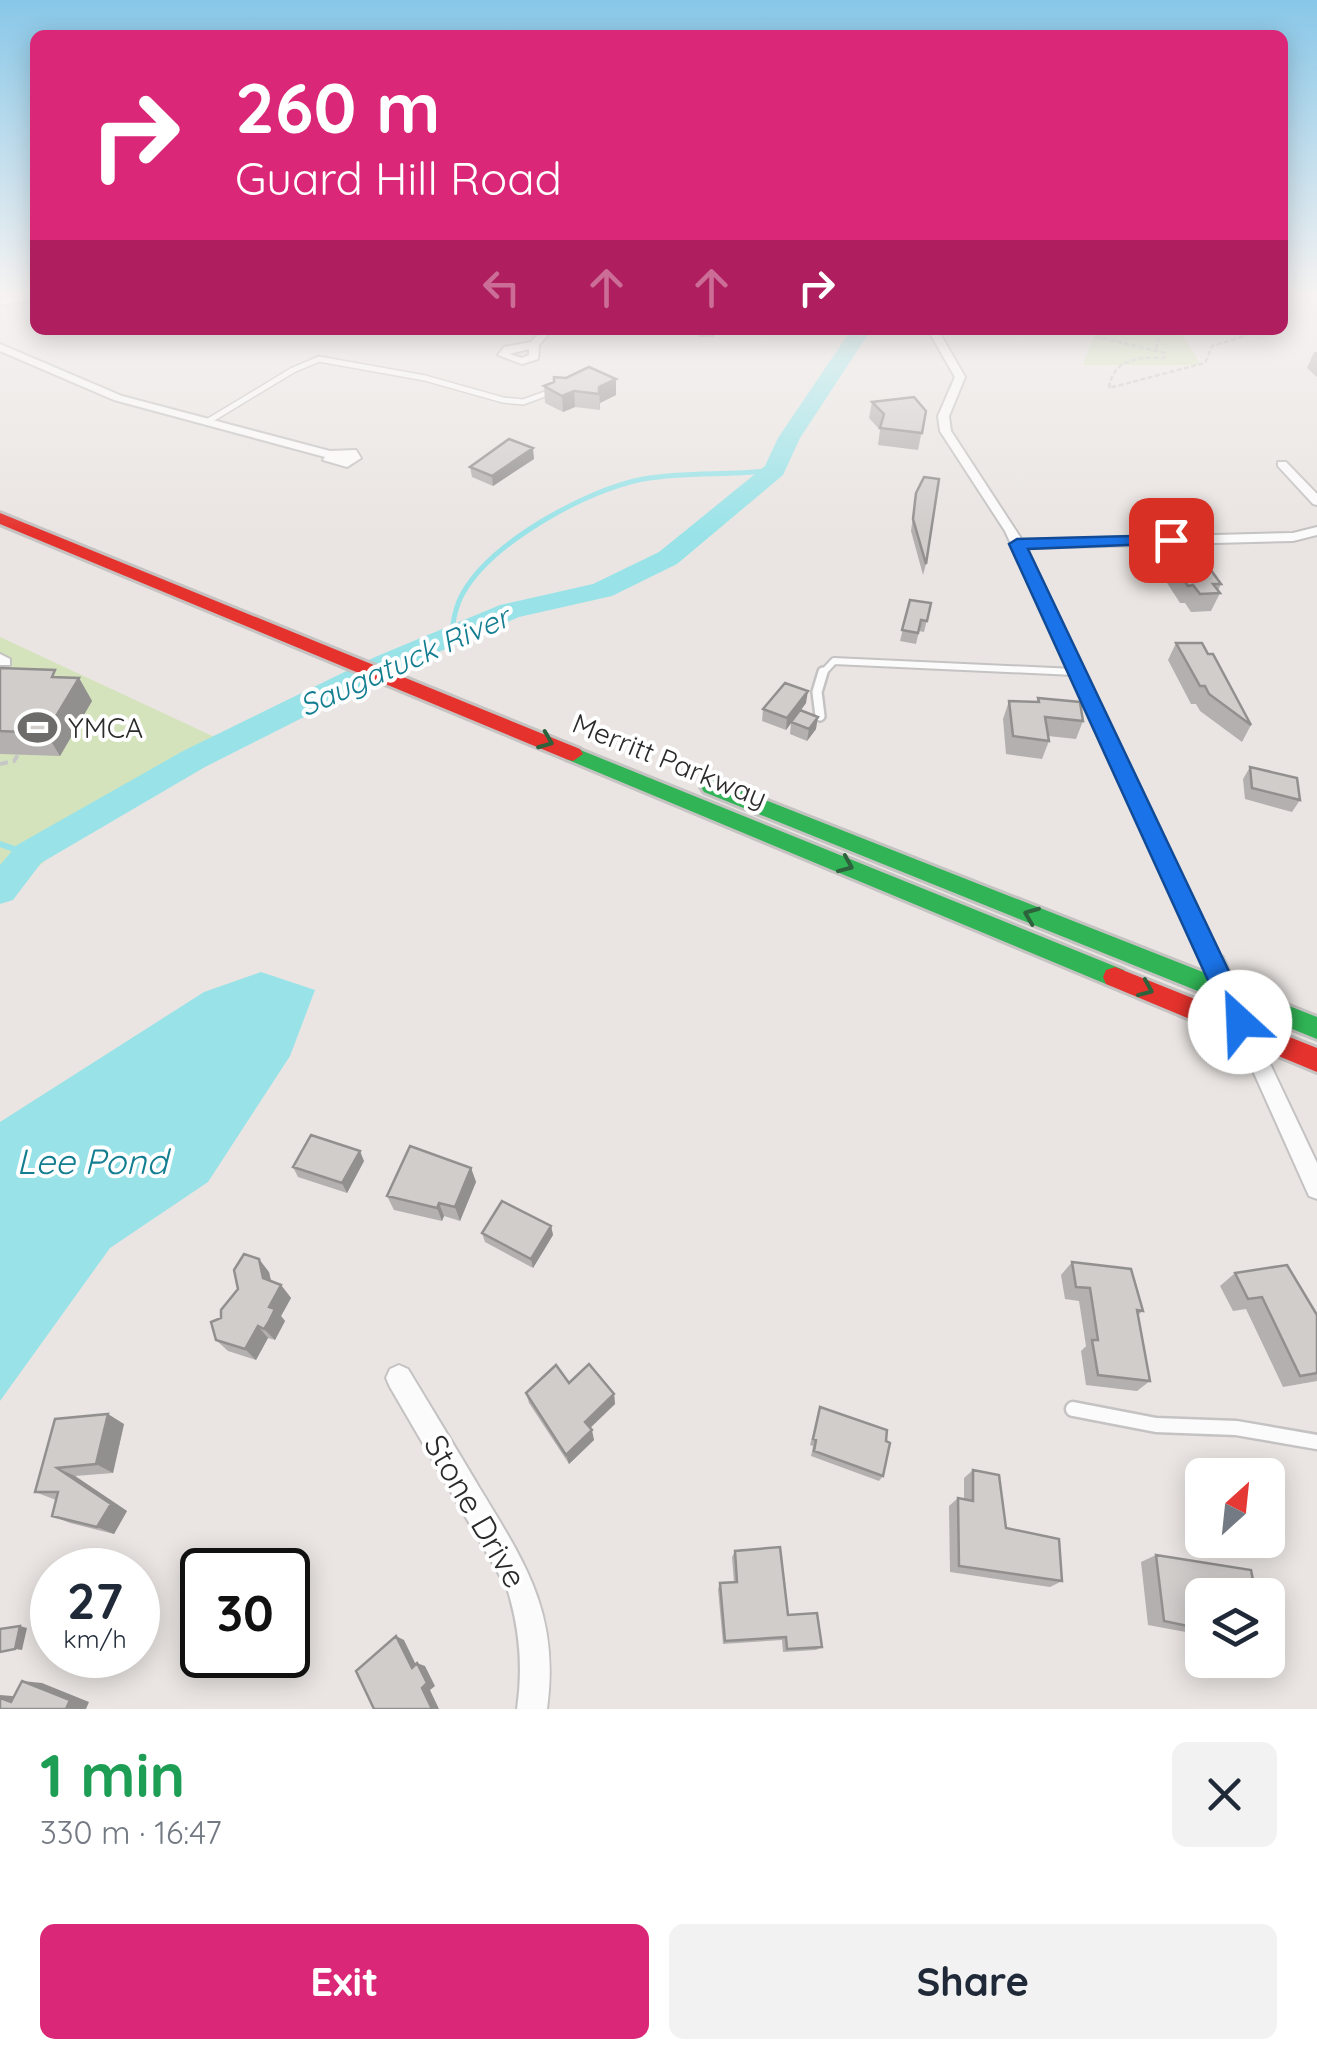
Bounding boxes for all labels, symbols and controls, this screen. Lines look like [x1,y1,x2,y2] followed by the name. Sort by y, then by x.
[235,63,441,151] text: 260 m
[70,70,200,200] icon: right
[235,150,562,206] text: Guard Hill Road
[474,260,529,315] icon: left
[579,260,634,315] icon: ahead
[684,260,739,315] icon: ahead
[789,260,844,315] icon: right
[1129,498,1214,583] pin
[1144,513,1199,568] icon: arrive
[293,596,518,724] water label: Saugatuck River
[568,705,772,815] street label: Merritt Parkway
[17,706,59,748] sports icon: YMCA
[68,710,143,745] place label: YMCA
[536,730,553,750] one-way arrow
[836,853,854,873] one-way arrow
[1023,906,1041,926] one-way arrow
[1188,970,1292,1074] position arrow
[1136,977,1154,997] one-way arrow
[17,1139,171,1183] water label: Lee Pond
[416,1427,536,1595] street label: Stone Drive
[1185,1458,1285,1558] north arrow
[1185,1458,1285,1678] map controls
[180,1548,310,1678] speed limit sign: 30
[67,1569,123,1632] text: 27
[1185,1578,1285,1678] button: layers
[63,1623,127,1654] text: km/h
[40,1737,185,1812] text: 1 min
[1172,1742,1277,1847] button: close
[40,1812,222,1852] text: 330 m · 16:47
[40,1924,649,2039] button: Exit
[669,1924,1277,2039] button: Share

